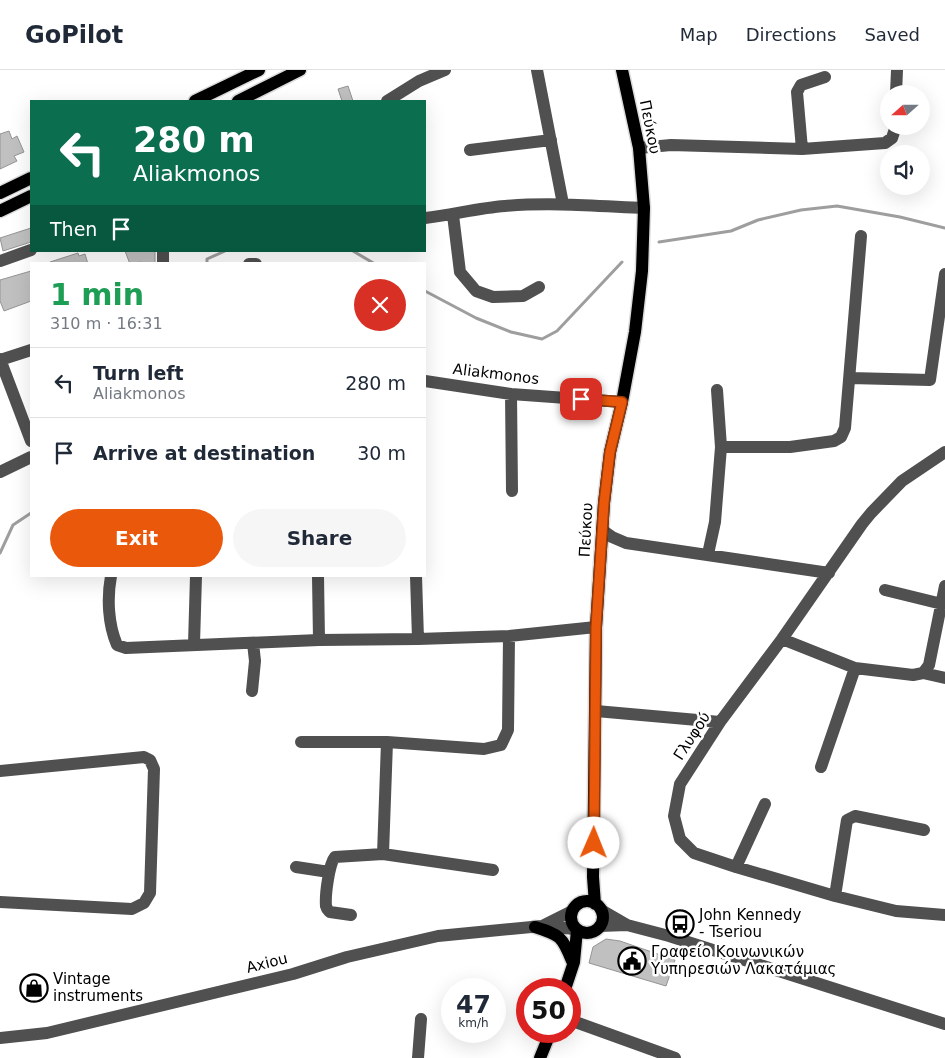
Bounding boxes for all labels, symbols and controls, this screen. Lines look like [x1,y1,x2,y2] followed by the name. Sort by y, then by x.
[25,21,123,49] text: GoPilot
[680,24,718,45] text: Map
[746,24,836,45] text: Directions
[864,24,920,45] text: Saved
[880,85,930,135] north arrow
[880,85,930,195] map controls
[636,98,664,156] street label: Πεύκου
[50,120,115,185] icon: left
[133,120,255,160] text: 280 m
[880,145,930,195] button: sound
[133,161,260,186] text: Aliakmonos
[107,215,135,243] icon: arrive
[50,218,97,240] text: Then
[50,277,144,312] text: 1 min
[354,279,406,331] button: close
[50,314,163,333] text: 310 m · 16:31
[452,360,540,388] street label: Aliakmonos
[93,362,184,384] text: Turn left
[50,369,78,397] icon: left
[345,372,406,394] text: 280 m
[560,378,602,420] pin
[93,384,186,403] text: Aliakmonos
[567,385,595,413] icon: arrive
[50,439,78,467] icon: arrive
[93,442,315,464] text: Arrive at destination
[357,442,406,464] text: 30 m
[576,502,596,558] street label: Πεύκου
[50,509,223,567] button: Exit
[233,509,406,567] button: Share
[670,709,714,763] street label: Γλυφού
[567,816,619,868] position arrow
[698,906,801,941] place label: John Kennedy - Tseriou
[665,909,695,939] bus stop icon: John Kennedy - Tseriou
[650,943,836,978] place label: Γραφείο Κοινωνικών Υυπηρεσιών Λακατάμιας
[617,946,647,976] public building icon: Γραφείο Κοινωνικών Υυπηρεσιών Λακατάμιας
[244,949,290,977] street label: Axiou
[53,970,143,1005] place label: Vintage instruments
[19,973,49,1003] shop icon: Vintage instruments
[516,978,581,1043] speed limit sign: 50
[456,990,491,1019] text: 47
[458,1016,489,1030] text: km/h

